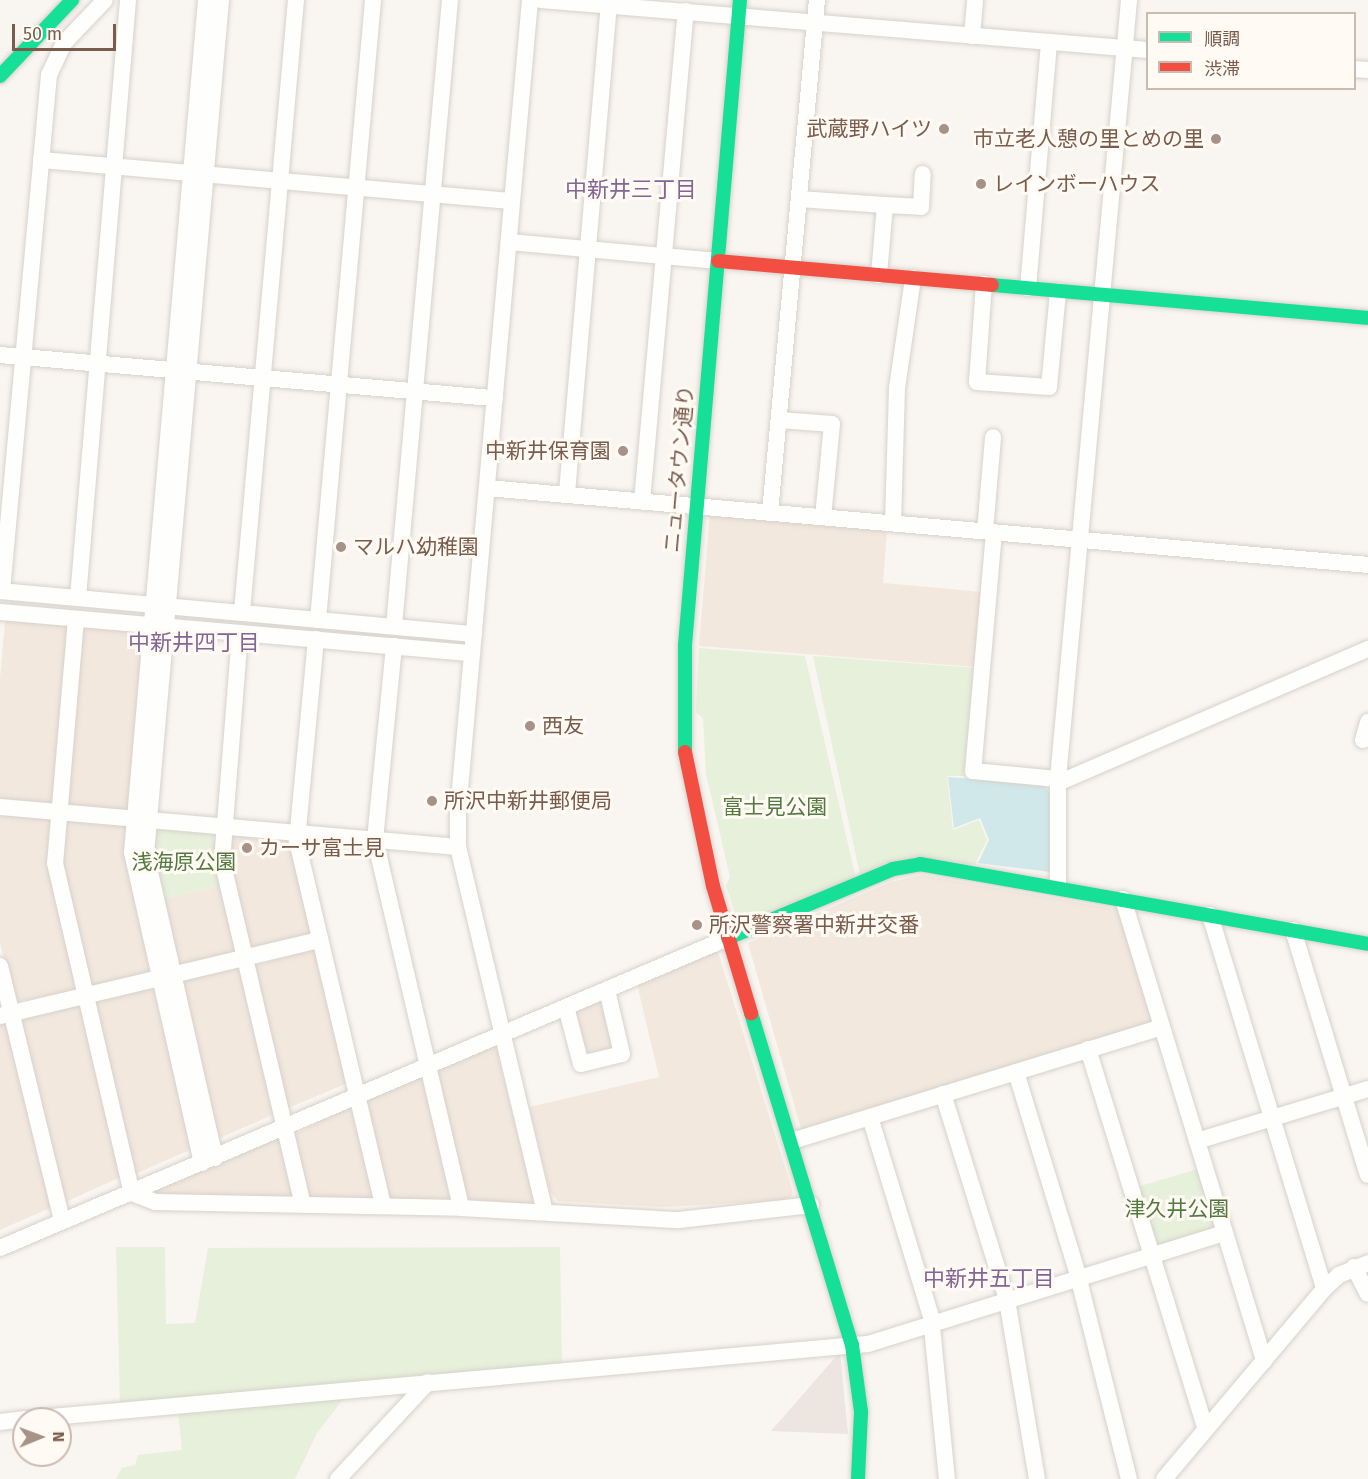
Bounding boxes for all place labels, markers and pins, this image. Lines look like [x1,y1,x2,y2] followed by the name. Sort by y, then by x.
[806,116,932,142] place label: 武蔵野ハイツ
[937,122,951,136] marker: 武蔵野ハイツ
[973,126,1204,152] place label: 市立老人憩の里とめの里
[1209,132,1223,146] marker: 市立老人憩の里とめの里
[993,171,1161,197] place label: レインボーハウス
[974,177,988,191] marker: レインボーハウス
[485,438,611,464] place label: 中新井保育園
[616,444,630,458] marker: 中新井保育園
[353,534,479,560] place label: マルハ幼稚園
[334,540,348,554] marker: マルハ幼稚園
[542,713,584,739] place label: 西友
[523,719,537,733] marker: 西友
[444,788,612,814] place label: 所沢中新井郵便局
[425,794,439,808] marker: 所沢中新井郵便局
[259,835,385,861] place label: カーサ富士見
[240,841,254,855] marker: カーサ富士見
[709,912,919,938] place label: 所沢警察署中新井交番
[690,918,704,932] marker: 所沢警察署中新井交番

